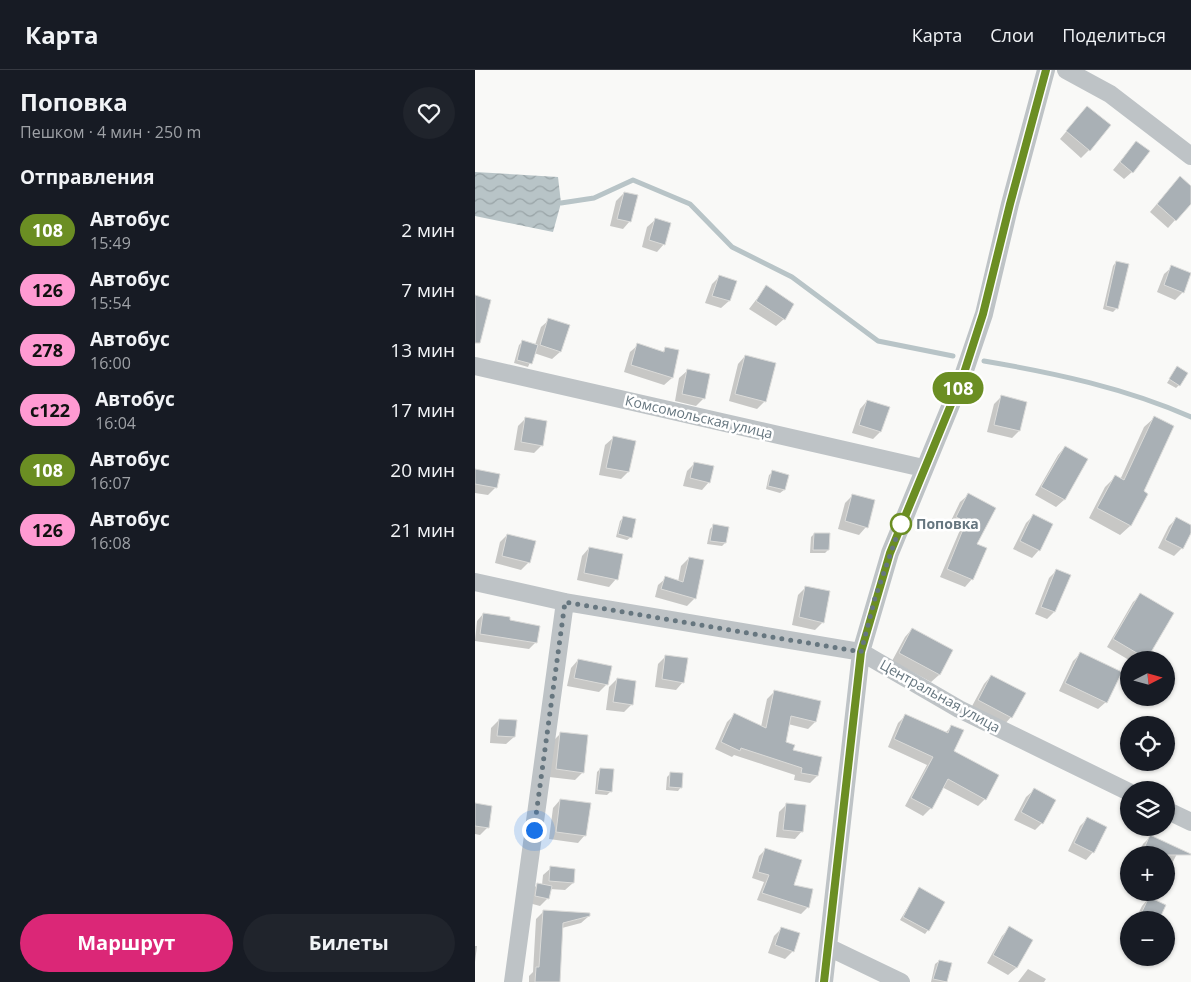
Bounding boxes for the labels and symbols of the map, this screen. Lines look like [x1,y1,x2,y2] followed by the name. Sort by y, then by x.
[929,372,987,404] line badge: 108
[623,390,775,443] street label: Комсомольская улица
[890,513,912,535] marker: Поповка
[916,514,979,533] place label: Поповка
[1120,651,1175,706] north arrow
[877,655,1004,737] street label: Центральная улица
[522,818,547,843] your location

